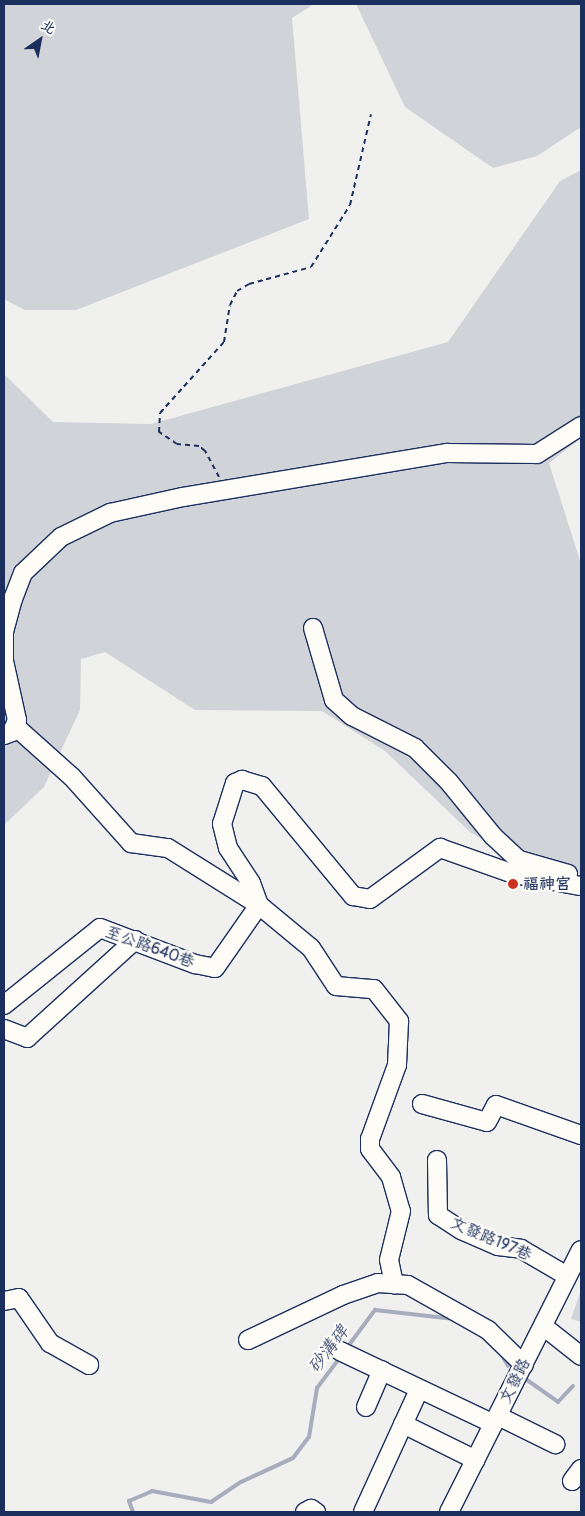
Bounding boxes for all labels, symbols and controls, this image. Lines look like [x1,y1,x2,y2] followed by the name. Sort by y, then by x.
[15,15,65,65] north arrow
[38,16,59,38] text: 北
[523,874,571,894] place label: 福神宮
[507,878,519,890] marker: 福神宮
[103,922,197,972] street label: 至公路640巷
[447,1213,535,1265] street label: 文發路197巷
[304,1322,354,1378] water label: 砂溝碑
[496,1355,534,1407] street label: 文發路

